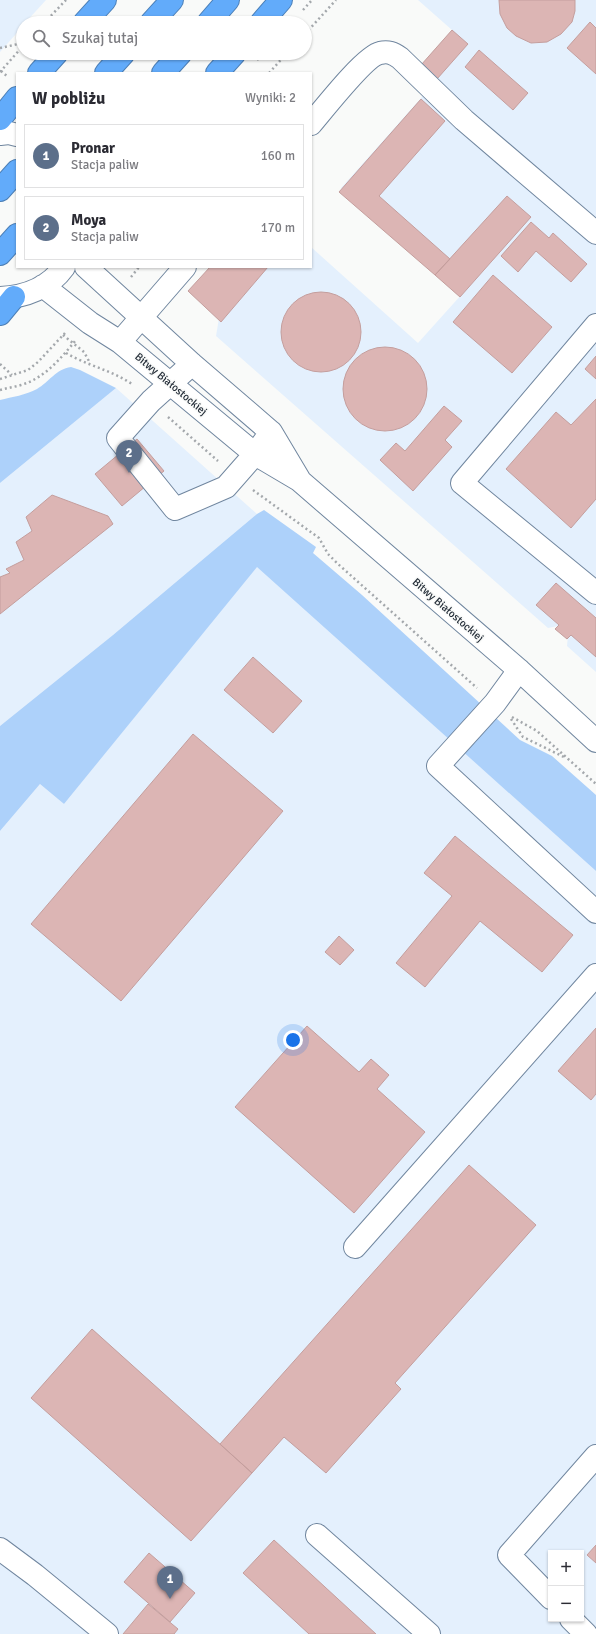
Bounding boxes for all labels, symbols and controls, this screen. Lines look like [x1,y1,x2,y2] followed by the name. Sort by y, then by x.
[16,16,312,60] search box
[30,27,52,49] icon: search
[62,29,138,47] text: Szukaj tutaj
[32,88,105,109] text: W pobliżu
[245,90,296,106] text: Wyniki: 2
[71,139,115,157] text: Pronar
[42,148,50,164] text: 1
[261,148,295,164] text: 160 m
[71,157,139,173] text: Stacja paliw
[71,211,106,229] text: Moya
[42,220,50,236] text: 2
[261,220,295,236] text: 170 m
[71,229,139,245] text: Stacja paliw
[132,350,210,418] street label: Bitwy Białostockiej
[116,440,142,473] pin: 2
[410,576,486,644] street label: Bitwy Białostockiej
[283,1030,303,1050] your location
[548,1550,584,1622] map controls
[548,1550,584,1586] button: +
[157,1566,183,1599] pin: 1
[548,1586,584,1622] button: −

